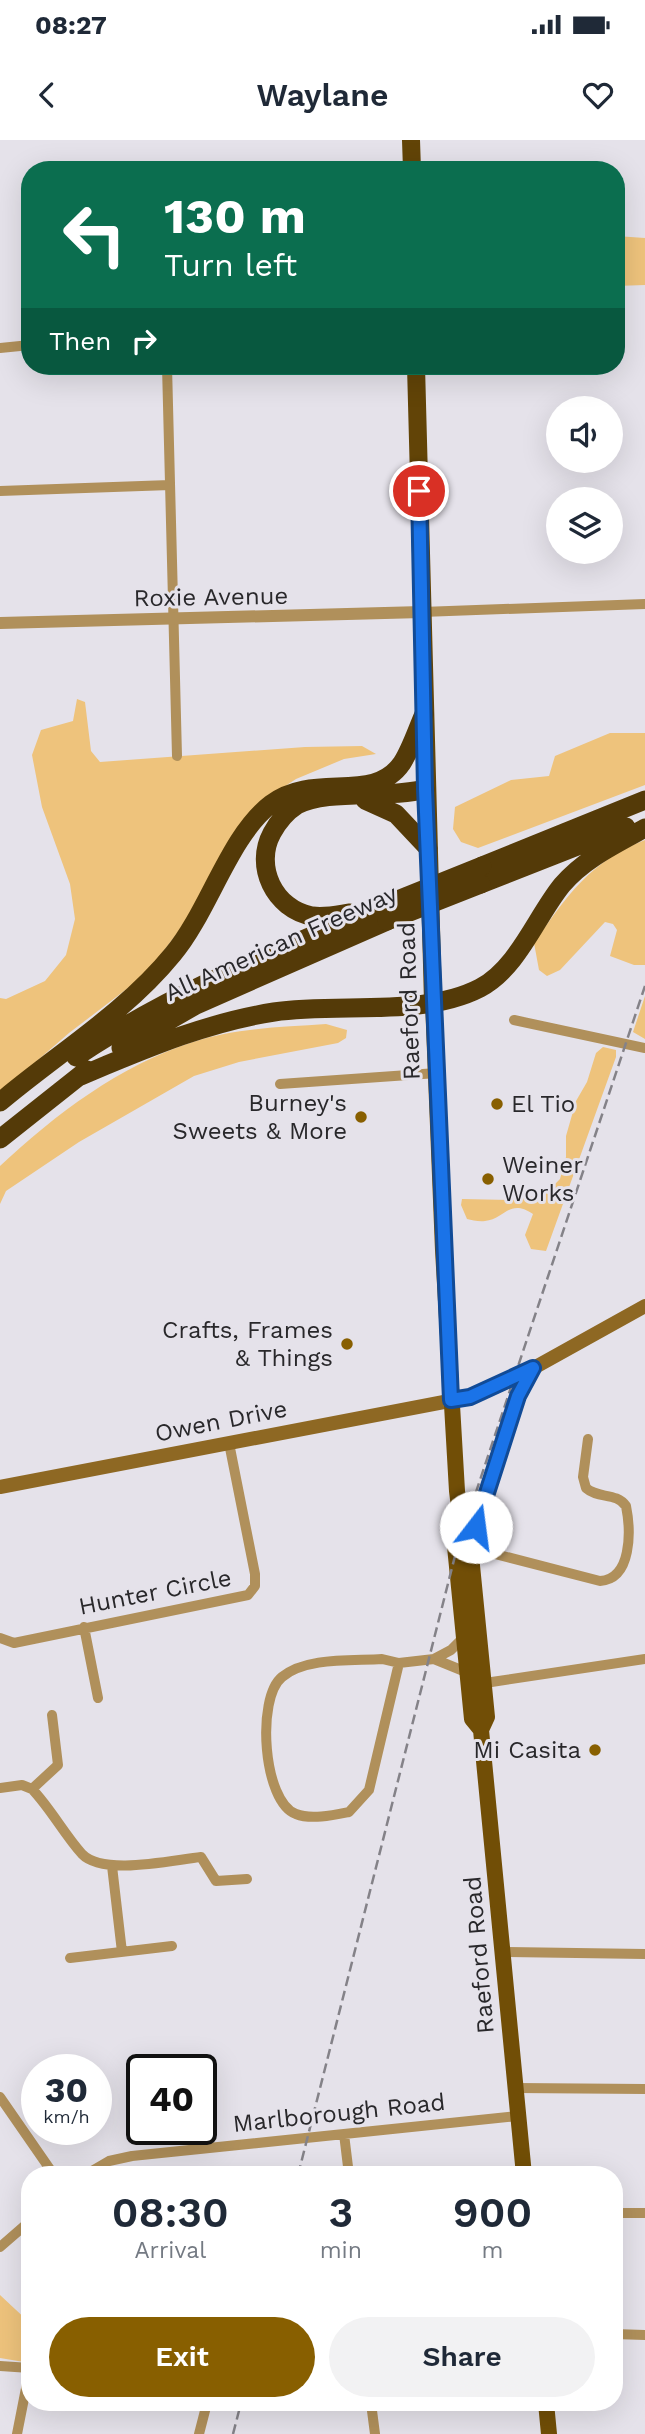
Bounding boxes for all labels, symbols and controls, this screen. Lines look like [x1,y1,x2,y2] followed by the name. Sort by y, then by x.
[35,10,107,40] text: 08:27
[28,76,66,114] icon: back
[256,76,389,114] text: Waylane
[579,76,617,114] icon: heart
[164,187,306,245] text: 130 m
[49,189,140,280] icon: left
[164,246,297,284] text: Turn left
[125,322,163,360] icon: right
[49,326,111,356] text: Then
[546,396,623,564] map controls
[546,396,623,473] button: sound
[389,461,449,521] pin
[400,472,438,510] icon: arrive
[546,487,623,564] button: layers
[133,582,289,612] street label: Roxie Avenue
[161,879,402,1007] street label: All American Freeway
[392,922,426,1080] street label: Raeford Road
[173,1089,347,1145] place label: Burney's Sweets & More
[511,1090,575,1118] place label: El Tio
[489,1096,505,1112] marker: El Tio
[353,1109,369,1125] marker: Burney's Sweets & More
[502,1151,583,1207] place label: Weiner Works
[480,1171,496,1187] marker: Weiner Works
[162,1316,333,1372] place label: Crafts, Frames & Things
[339,1336,355,1352] marker: Crafts, Frames & Things
[153,1394,289,1448] street label: Owen Drive
[439,1490,513,1564] position arrow
[76,1563,234,1621] street label: Hunter Circle
[473,1736,581,1764] place label: Mi Casita
[587,1742,603,1758] marker: Mi Casita
[458,1875,500,2035] street label: Raeford Road
[126,2054,217,2145] speed limit sign: 40
[45,2069,88,2111] text: 30
[231,2088,447,2138] street label: Marlborough Road
[43,2106,90,2127] text: km/h
[112,2188,229,2237] text: 08:30
[328,2188,353,2237] text: 3
[453,2188,532,2237] text: 900
[134,2237,206,2264] text: Arrival
[320,2237,362,2264] text: min
[482,2237,503,2264] text: m
[49,2317,315,2397] button: Exit
[329,2317,595,2397] button: Share

